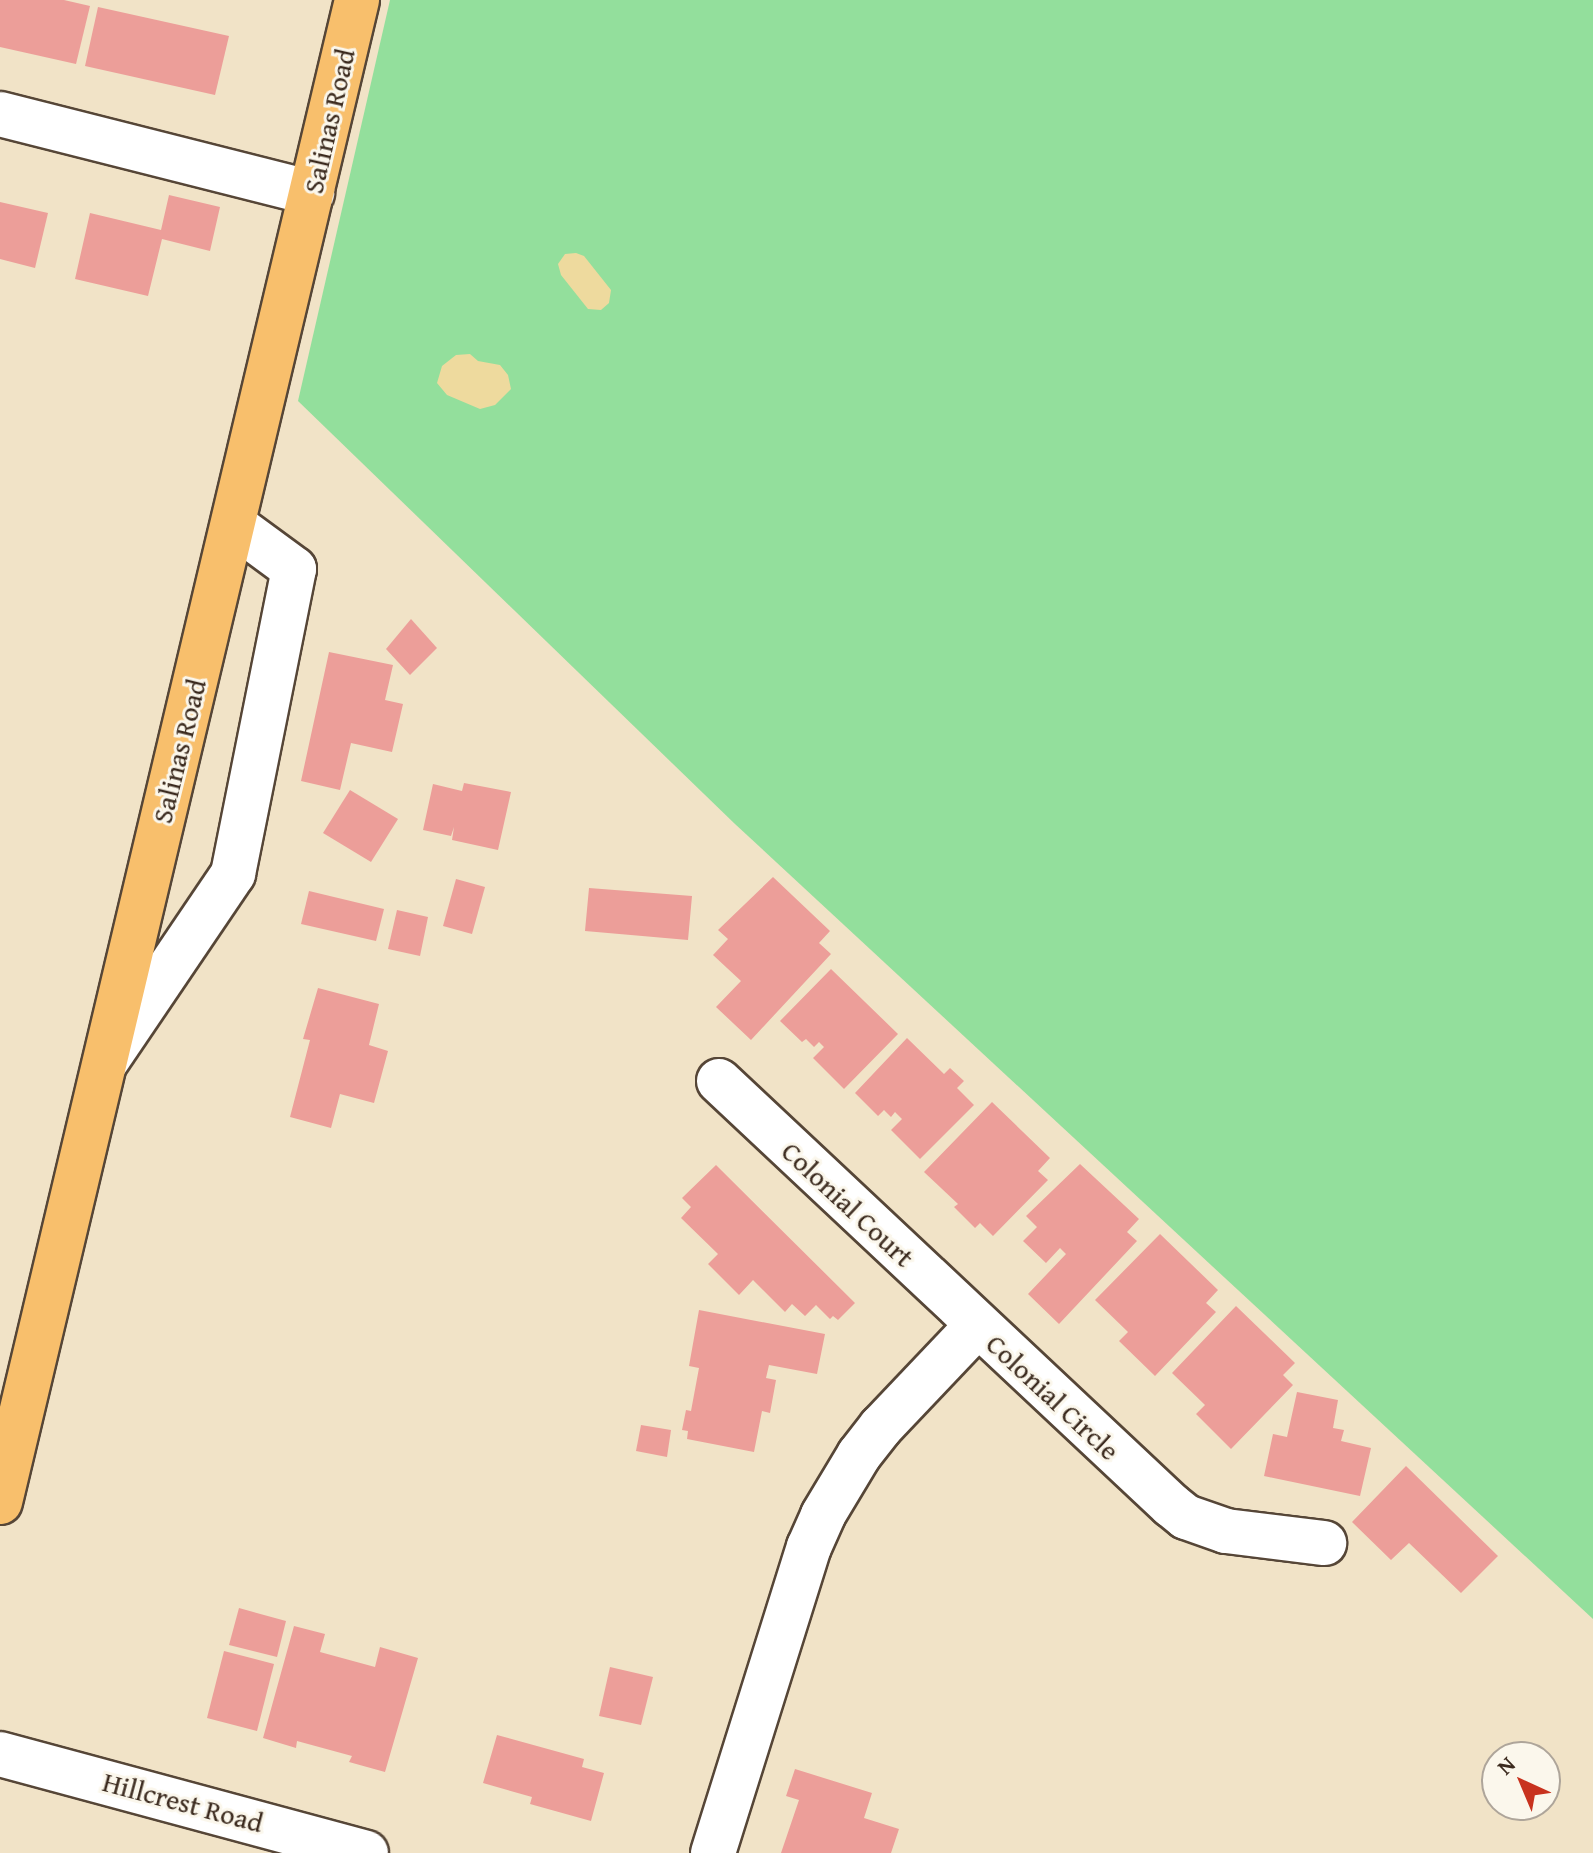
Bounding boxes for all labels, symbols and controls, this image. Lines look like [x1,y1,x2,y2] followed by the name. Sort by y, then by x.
[296,45,362,197] street label: Salinas Road
[145,675,213,827] street label: Salinas Road
[775,1134,921,1274] street label: Colonial Court
[979,1327,1127,1467] street label: Colonial Circle
[1481,1741,1561,1821] north arrow
[1489,1749,1522,1782] text: N
[99,1764,267,1840] street label: Hillcrest Road

